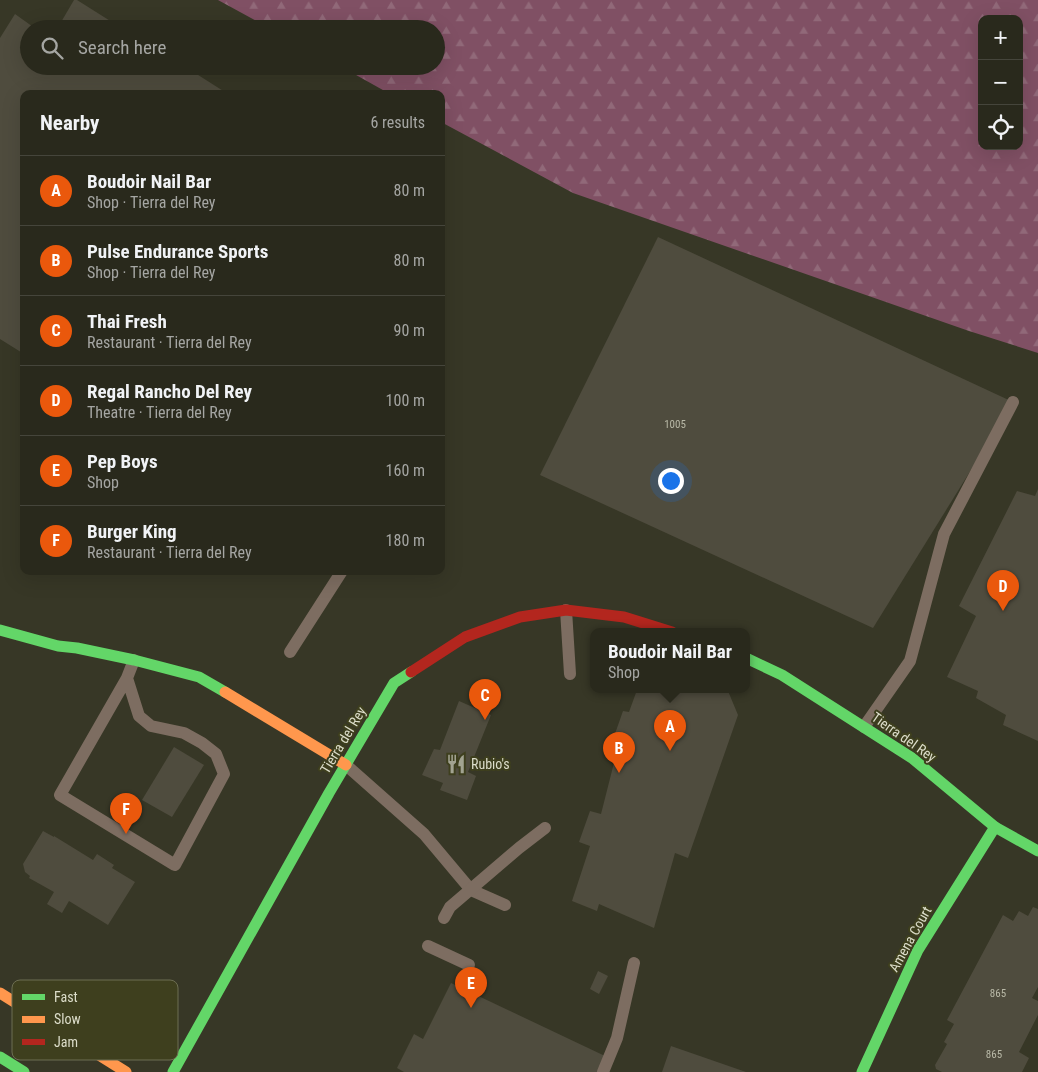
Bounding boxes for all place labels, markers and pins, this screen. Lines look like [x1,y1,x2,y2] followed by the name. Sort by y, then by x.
[987,570,1019,611] pin: D
[469,679,501,720] pin: C
[654,710,686,751] pin: A
[603,732,635,773] pin: B
[445,753,467,775] restaurant icon: Rubio's
[471,756,510,772] place label: Rubio's
[110,793,142,834] pin: F
[455,967,487,1008] pin: E

